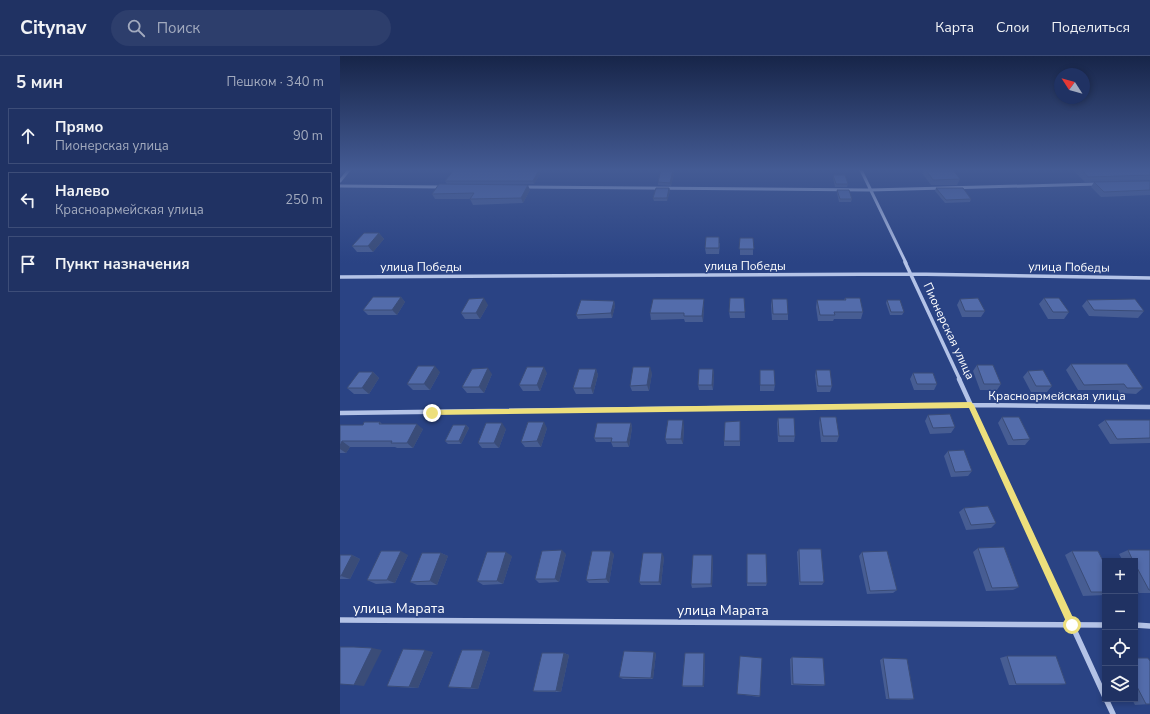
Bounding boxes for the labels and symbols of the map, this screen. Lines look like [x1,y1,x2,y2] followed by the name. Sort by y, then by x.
[1054,68,1090,104] north arrow
[704,258,786,274] street label: улица Победы
[1028,258,1110,276] street label: улица Победы
[380,259,462,275] street label: улица Победы
[920,280,978,382] street label: Пионерская улица
[988,388,1126,404] street label: Красноармейская улица
[423,404,441,422] route end
[353,599,445,618] street label: улица Марата
[677,601,769,620] street label: улица Марата
[1063,616,1081,634] route start

